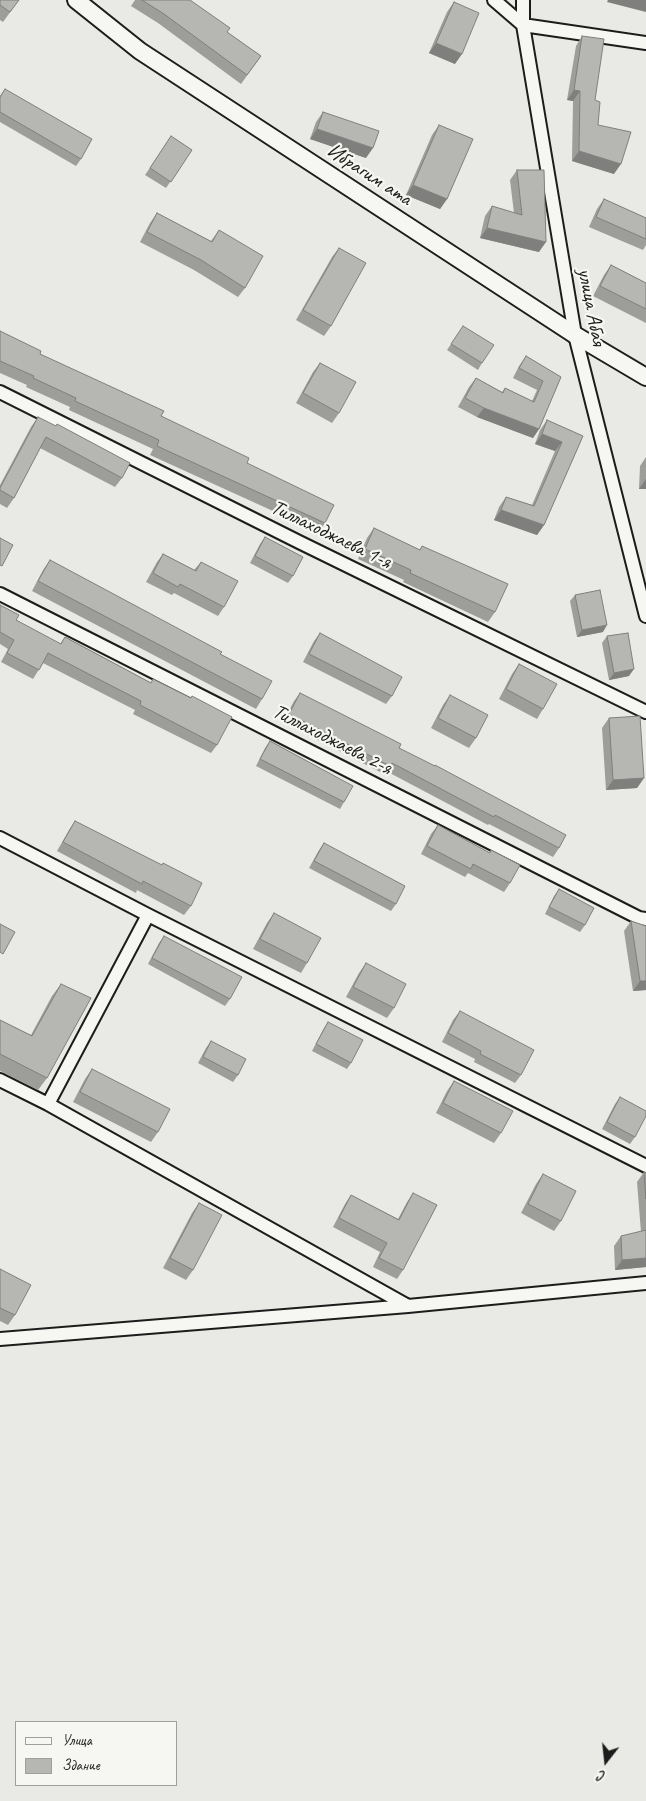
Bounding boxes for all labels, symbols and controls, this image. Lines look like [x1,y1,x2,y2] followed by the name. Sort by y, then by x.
[322,138,416,212] street label: Ибрагим ата
[571,266,611,348] street label: улица Абая
[267,495,395,575] street label: Тиллаходжаева 1-я
[268,699,396,781] street label: Тиллаходжаева 2-я
[15,1721,178,1786] legend
[62,1731,92,1750] text: Улица
[581,1736,631,1786] north arrow
[62,1756,100,1775] text: Здание
[596,1767,607,1785] text: С

